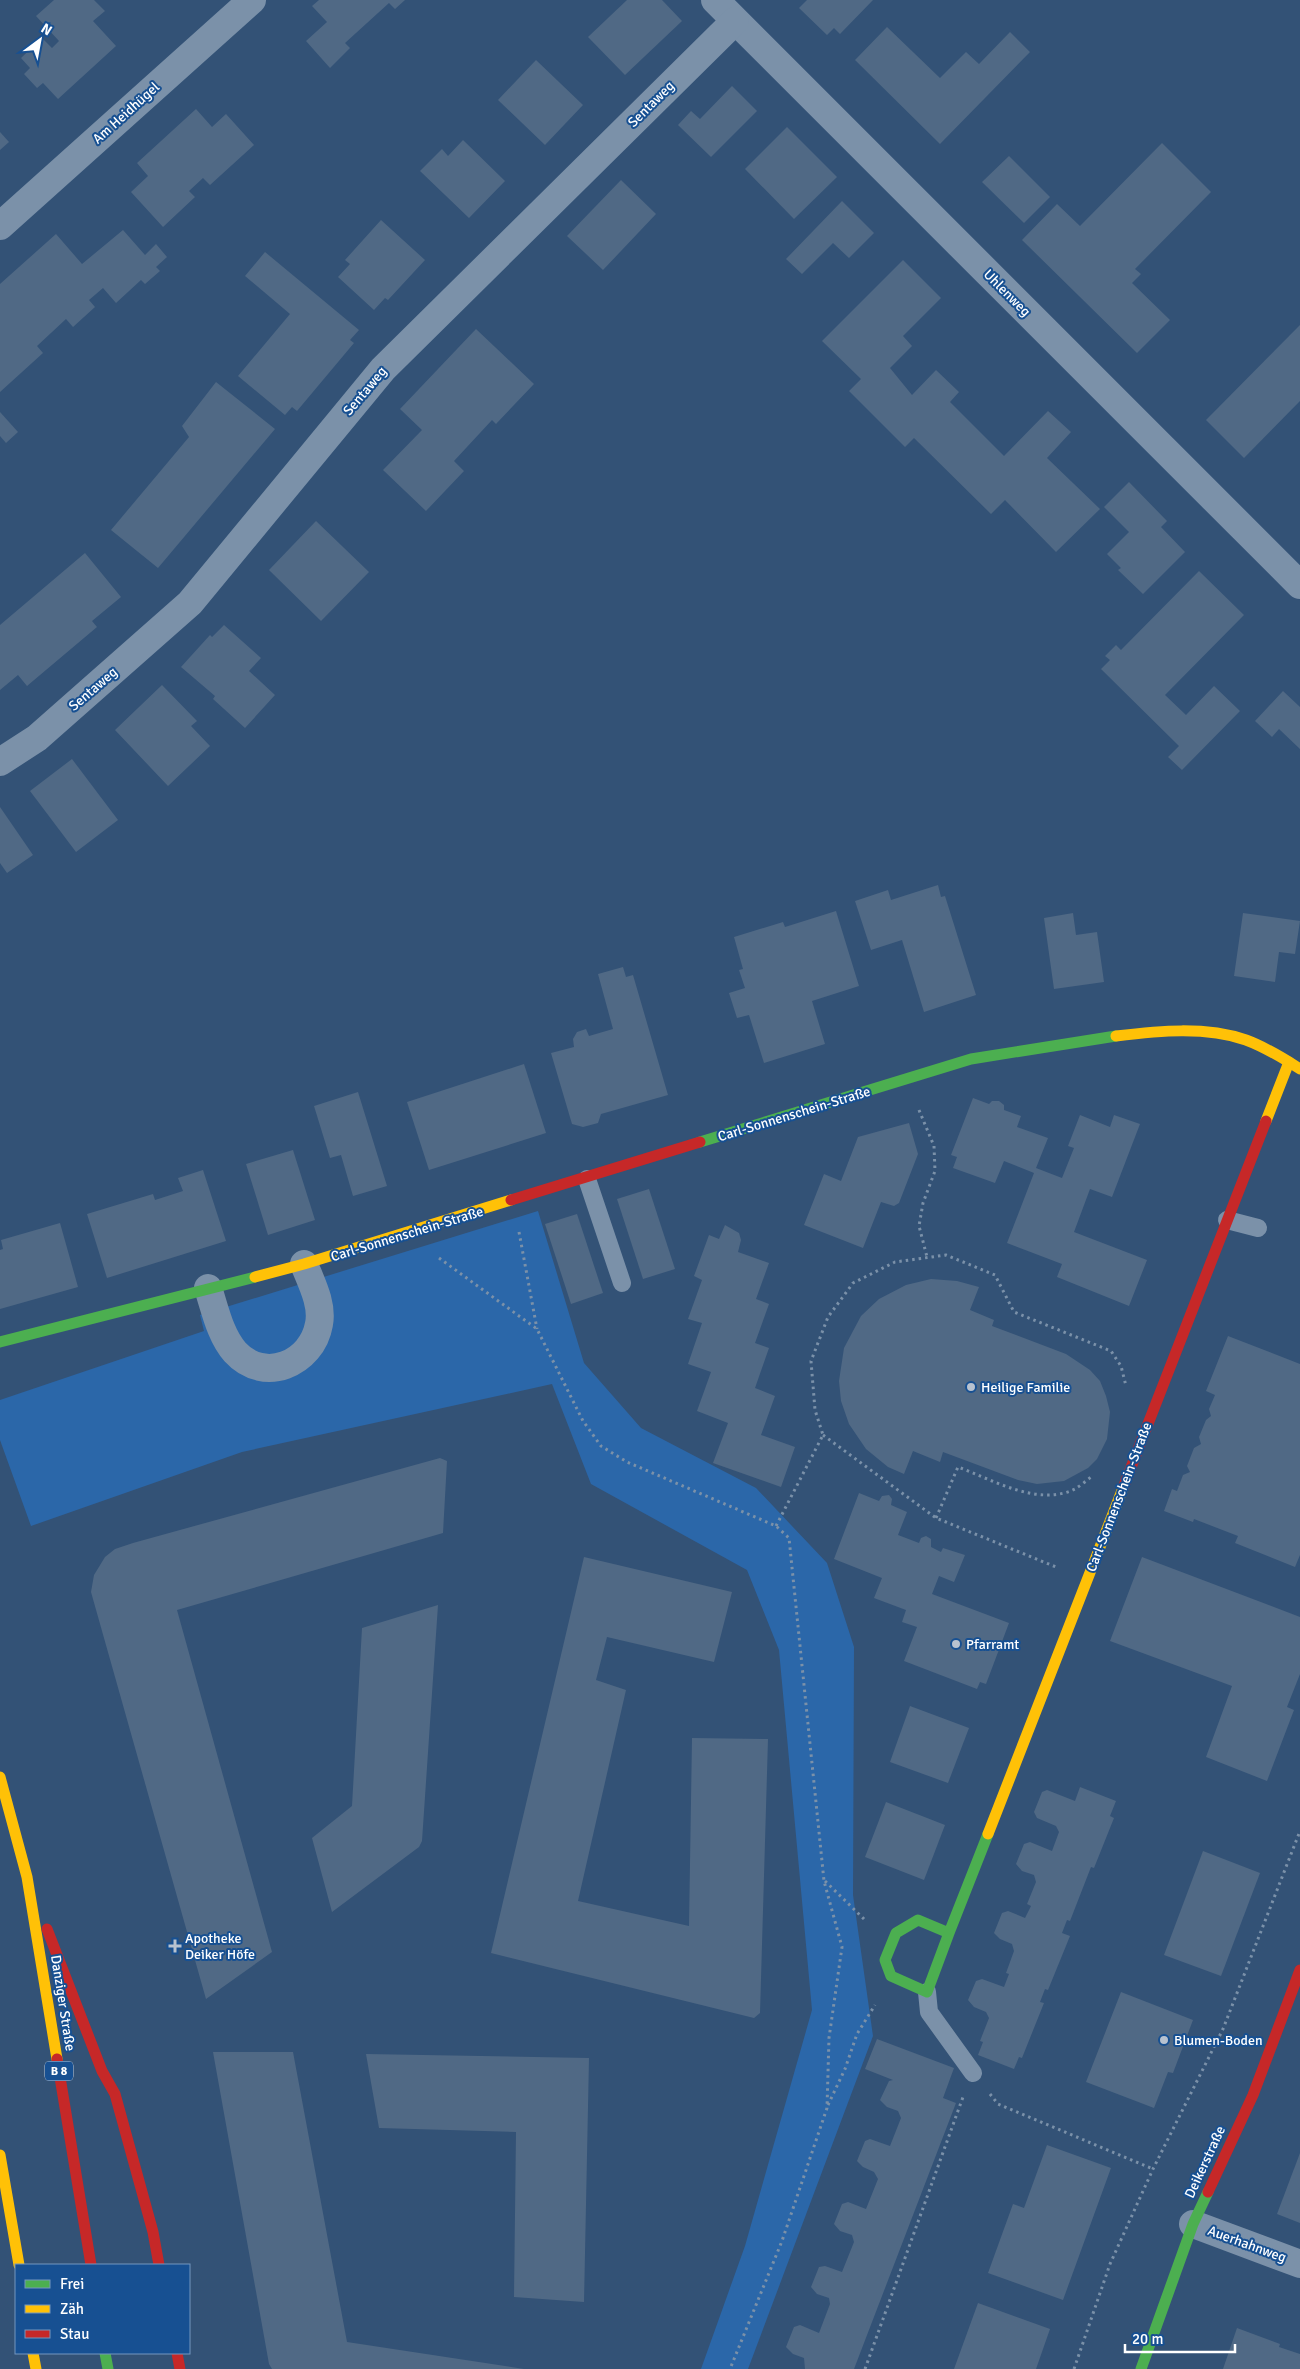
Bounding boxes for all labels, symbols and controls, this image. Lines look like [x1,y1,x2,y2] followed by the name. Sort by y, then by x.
[15,15,65,65] north arrow
[38,20,55,39] text: N
[624,77,678,131] street label: Sentaweg
[89,78,163,148] street label: Am Heidhügel
[980,266,1034,320] street label: Uhlenweg
[340,363,390,419] street label: Sentaweg
[65,663,121,715] street label: Sentaweg
[716,1083,872,1145] street label: Carl-Sonnenschein-Straße
[329,1203,485,1265] street label: Carl-Sonnenschein-Straße
[981,1379,1070,1396] place label: Heilige Familie
[965,1381,977,1393] marker: Heilige Familie
[1083,1420,1155,1574] street label: Carl-Sonnenschein-Straße
[966,1636,1019,1653] place label: Pfarramt
[950,1638,962,1650] marker: Pfarramt
[185,1930,255,1963] place label: Apotheke Deiker Höfe
[169,1940,181,1952] marker: Apotheke Deiker Höfe
[47,1954,79,2052] street label: Danziger Straße
[1174,2032,1263,2049] place label: Blumen-Boden
[1158,2034,1170,2046] marker: Blumen-Boden
[45,2062,73,2080] road number: B 8
[1181,2123,1229,2201] street label: Deikerstraße
[1205,2222,1289,2266] street label: Auerhahnweg
[15,2264,190,2354] legend
[60,2275,84,2293] text: Frei
[60,2300,84,2318] text: Zäh
[1125,2322,1235,2354] scale bar
[60,2325,89,2343] text: Stau
[1132,2330,1163,2348] text: 20 m

